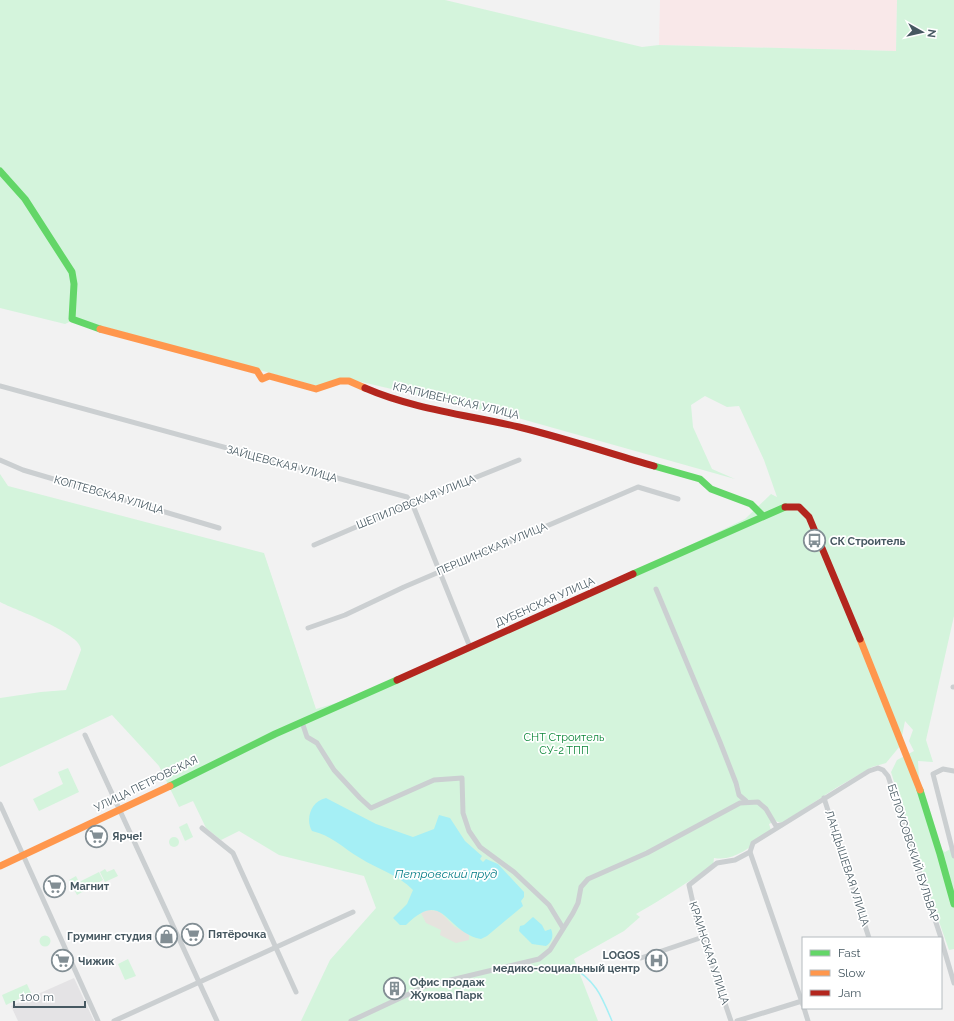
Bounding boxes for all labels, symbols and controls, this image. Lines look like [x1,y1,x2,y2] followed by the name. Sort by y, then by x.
[902,12,942,52] north arrow
[924,28,938,38] text: N
[391,380,521,422] street label: КРАПИВЕНСКАЯ УЛИЦА
[225,443,339,485] street label: ЗАЙЦЕВСКАЯ УЛИЦА
[355,472,478,532] street label: ШЕПИЛОВСКАЯ УЛИЦА
[53,473,166,517] street label: КОПТЕВСКАЯ УЛИЦА
[435,520,550,578] street label: ПЕРШИНСКАЯ УЛИЦА
[802,528,828,554] bus stop icon: СК Строитель
[830,535,906,548] place label: СК Строитель
[493,574,597,630] street label: ДУБЕНСКАЯ УЛИЦА
[524,731,605,757] park label: СНТ Строитель СУ-2 ТПП
[92,753,200,815] street label: УЛИЦА ПЕТРОВСКАЯ
[885,782,941,924] street label: БЕЛОУСОВСКИЙ БУЛЬВАР
[822,808,872,928] street label: ЛАНДЫШЕВАЯ УЛИЦА
[83,823,109,849] supermarket icon: Ярче!
[112,830,142,843] place label: Ярче!
[395,867,497,881] water label: Петровский пруд
[41,873,67,899] supermarket icon: Магнит
[70,880,110,893] place label: Магнит
[686,900,732,1007] street label: КРАИНСКАЯ УЛИЦА
[179,921,205,947] supermarket icon: Пятёрочка
[154,923,180,949] shop icon: Груминг студия
[208,928,266,941] place label: Пятёрочка
[67,930,152,943] place label: Груминг студия
[802,937,942,1009] legend
[838,946,861,960] text: Fast
[50,948,76,974] supermarket icon: Чижик
[643,948,669,974] hospital icon: LOGOS медико-социальный центр
[493,949,640,975] place label: LOGOS медико-социальный центр
[78,955,115,968] place label: Чижик
[838,966,865,980] text: Slow
[382,975,408,1001] building icon: Офис продаж Жукова Парк
[410,976,486,1002] place label: Офис продаж Жукова Парк
[14,983,85,1009] scale bar
[838,986,861,1000] text: Jam
[20,990,54,1004] text: 100 m

